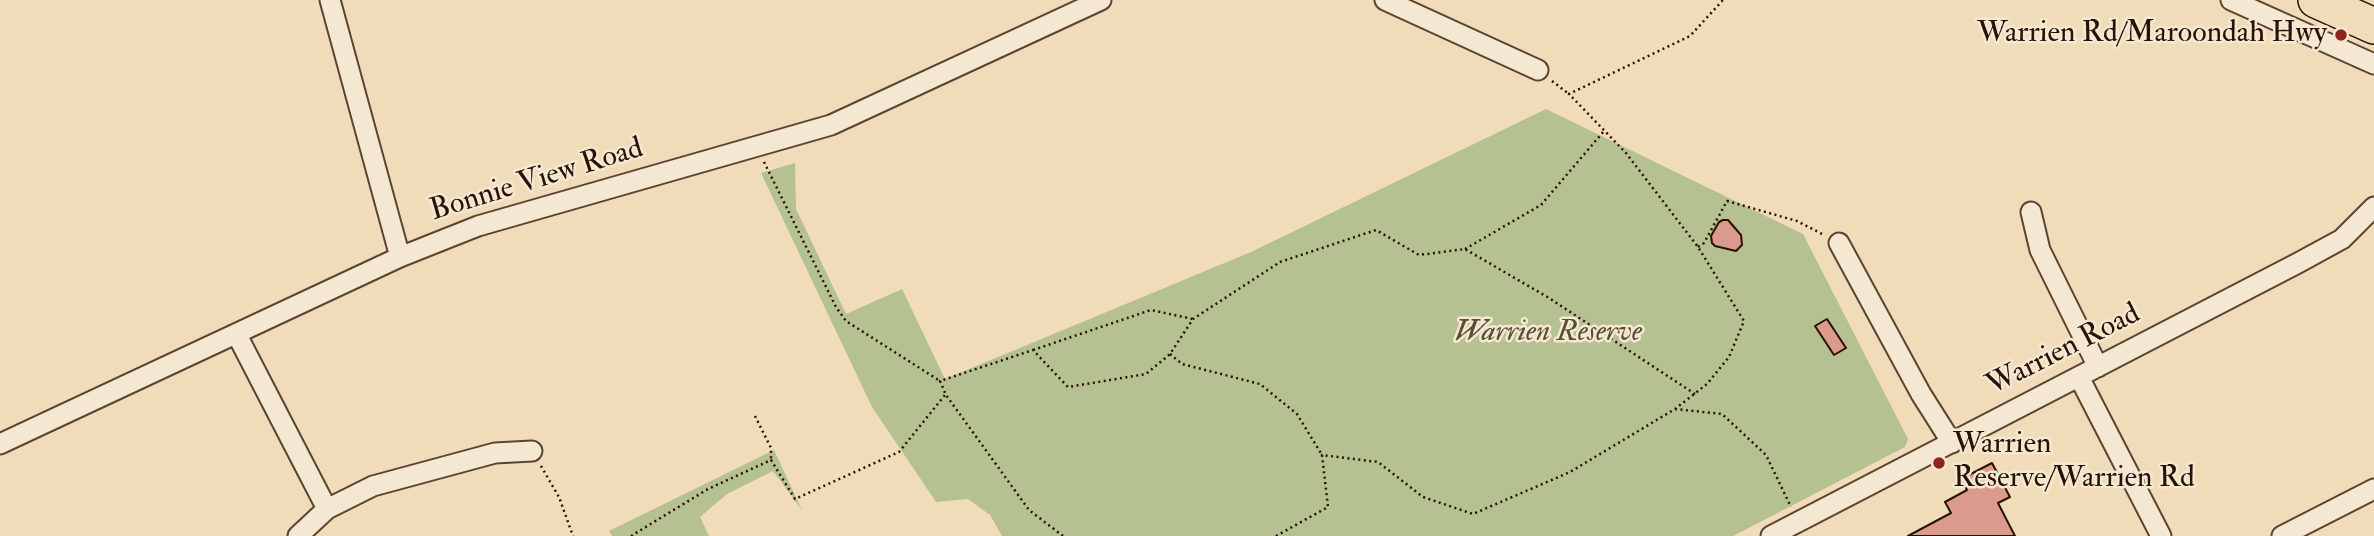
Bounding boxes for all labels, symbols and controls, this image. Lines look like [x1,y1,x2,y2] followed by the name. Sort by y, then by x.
[1977,17,2327,53] place label: Warrien Rd/Maroondah Hwy
[2333,27,2349,43] marker: Warrien Rd/Maroondah Hwy
[426,132,648,230] street label: Bonnie View Road
[1981,297,2147,405] street label: Warrien Road
[1454,316,1642,352] park label: Warrien Reserve
[1953,428,2195,498] place label: Warrien Reserve/Warrien Rd
[1931,455,1947,471] marker: Warrien Reserve/Warrien Rd

